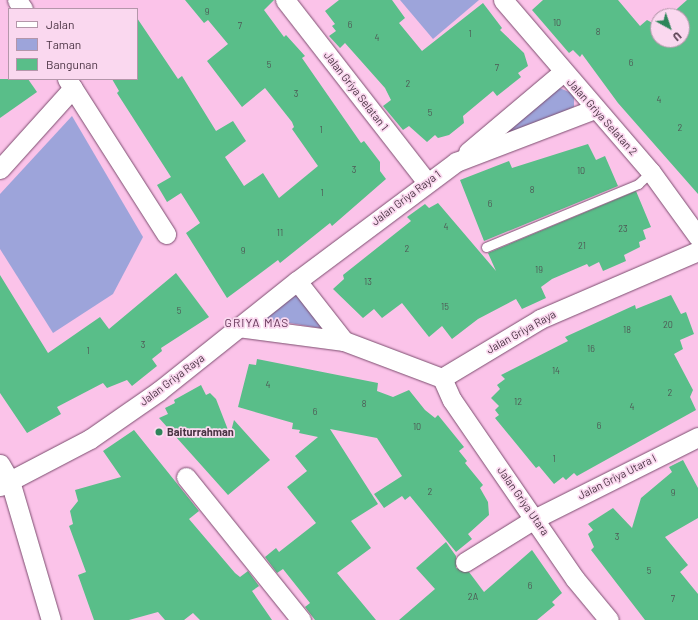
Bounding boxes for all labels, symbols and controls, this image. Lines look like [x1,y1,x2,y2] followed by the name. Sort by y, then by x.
[205,7,209,17] house number: 9
[8,8,138,80] legend
[650,8,690,48] north arrow
[46,17,74,31] text: Jalan
[553,18,561,28] house number: 10
[348,20,352,30] house number: 6
[238,21,242,31] house number: 7
[596,27,600,37] house number: 8
[468,29,472,39] house number: 1
[671,30,684,44] text: U
[375,33,379,43] house number: 4
[46,37,81,51] text: Taman
[321,49,391,133] street label: Jalan Griya Selatan 1
[46,57,98,71] text: Bangunan
[629,58,633,68] house number: 6
[267,60,271,70] house number: 5
[495,63,499,73] house number: 7
[564,76,640,158] street label: Jalan Griya Selatan 2
[406,79,410,89] house number: 2
[294,89,298,99] house number: 3
[657,95,661,105] house number: 4
[428,108,432,118] house number: 5
[678,123,682,133] house number: 2
[319,125,323,135] house number: 1
[352,165,356,175] house number: 3
[577,166,585,176] house number: 10
[369,168,443,228] street label: Jalan Griya Raya 1
[530,185,534,195] house number: 8
[320,188,324,198] house number: 1
[488,199,492,209] house number: 6
[444,222,448,232] house number: 4
[618,224,628,234] house number: 23
[277,228,283,238] house number: 11
[578,241,586,251] house number: 21
[405,244,409,254] house number: 2
[241,246,245,256] house number: 9
[535,265,543,275] house number: 19
[364,277,372,287] house number: 13
[441,302,449,312] house number: 15
[177,306,181,316] house number: 5
[484,307,558,357] street label: Jalan Griya Raya
[225,316,289,330] district label: GRIYA MAS
[663,320,673,330] house number: 20
[623,325,631,335] house number: 18
[141,340,145,350] house number: 3
[587,344,595,354] house number: 16
[86,346,90,356] house number: 1
[137,351,207,409] street label: Jalan Griya Raya
[552,366,560,376] house number: 14
[266,380,270,390] house number: 4
[668,388,672,398] house number: 2
[514,397,522,407] house number: 12
[362,399,366,409] house number: 8
[630,402,634,412] house number: 4
[313,407,317,417] house number: 6
[597,421,601,431] house number: 6
[413,422,421,432] house number: 10
[167,425,234,439] place label: Baiturrahman
[154,427,164,437] marker: Baiturrahman
[576,452,658,502] street label: Jalan Griya Utara I
[552,454,556,464] house number: 1
[494,464,552,538] street label: Jalan Griya Utara
[428,487,432,497] house number: 2
[671,488,675,498] house number: 9
[615,532,619,542] house number: 3
[647,566,651,576] house number: 5
[528,581,532,591] house number: 6
[468,592,478,602] house number: 2A
[671,594,675,604] house number: 7

